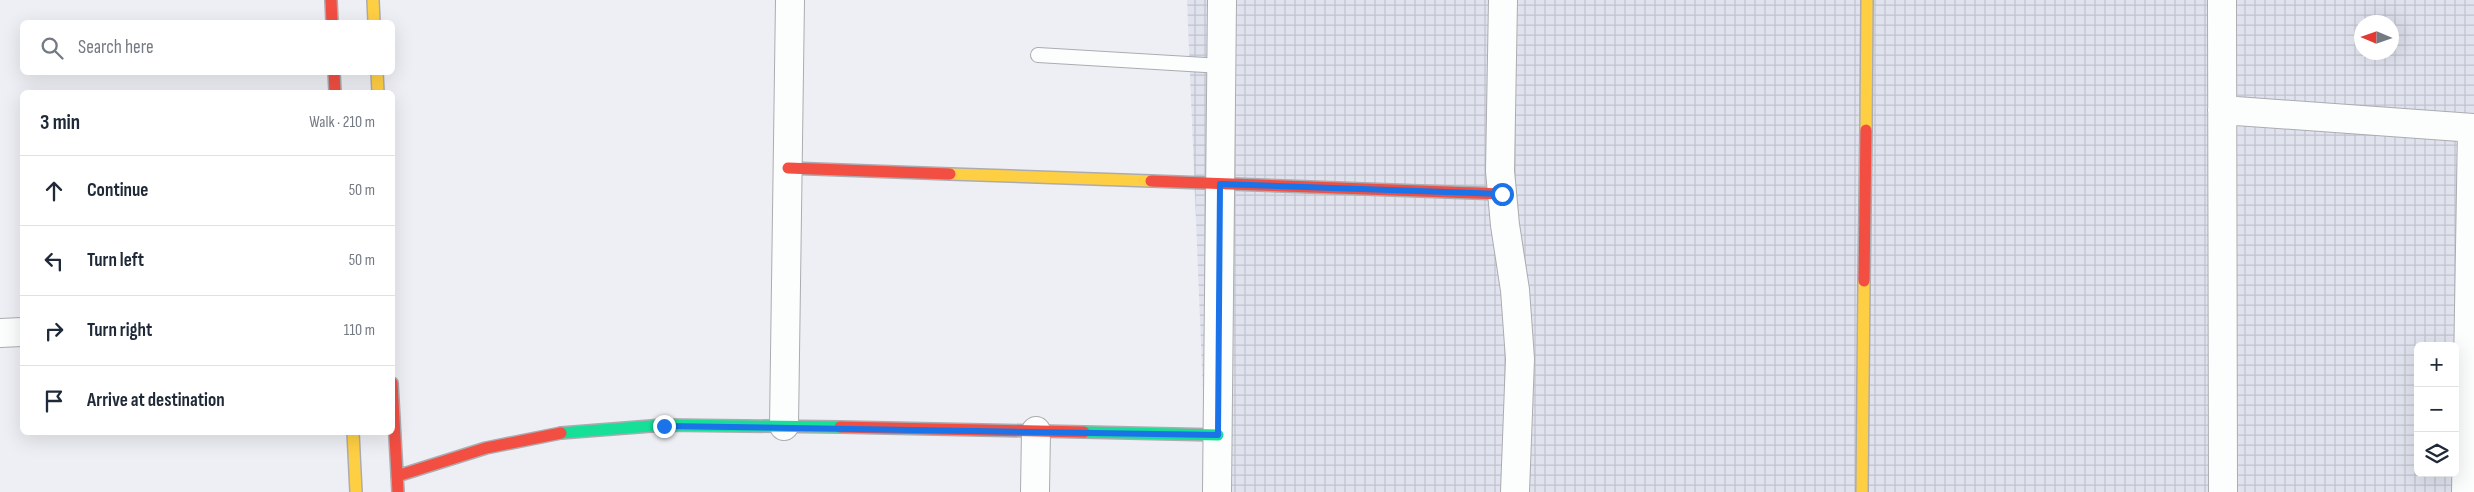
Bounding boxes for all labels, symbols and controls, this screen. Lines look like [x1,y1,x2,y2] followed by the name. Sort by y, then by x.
[2354,15,2399,60] north arrow
[20,20,395,75] search box
[38,34,66,62] icon: search
[78,36,154,59] text: Search here
[40,110,80,135] text: 3 min
[309,113,375,132] text: Walk · 210 m
[40,177,68,205] icon: ahead
[87,179,148,202] text: Continue
[349,181,375,200] text: 50 m
[1491,183,1514,206] route start
[40,247,68,275] icon: left
[87,249,144,272] text: Turn left
[349,251,375,270] text: 50 m
[40,317,68,345] icon: right
[87,319,152,342] text: Turn right
[344,321,375,340] text: 110 m
[2414,342,2459,477] map controls
[2414,342,2459,387] button: +
[40,387,68,415] icon: arrive
[2414,387,2459,432] button: −
[87,389,225,412] text: Arrive at destination
[653,415,676,438] route end
[2414,432,2459,477] button: layers

